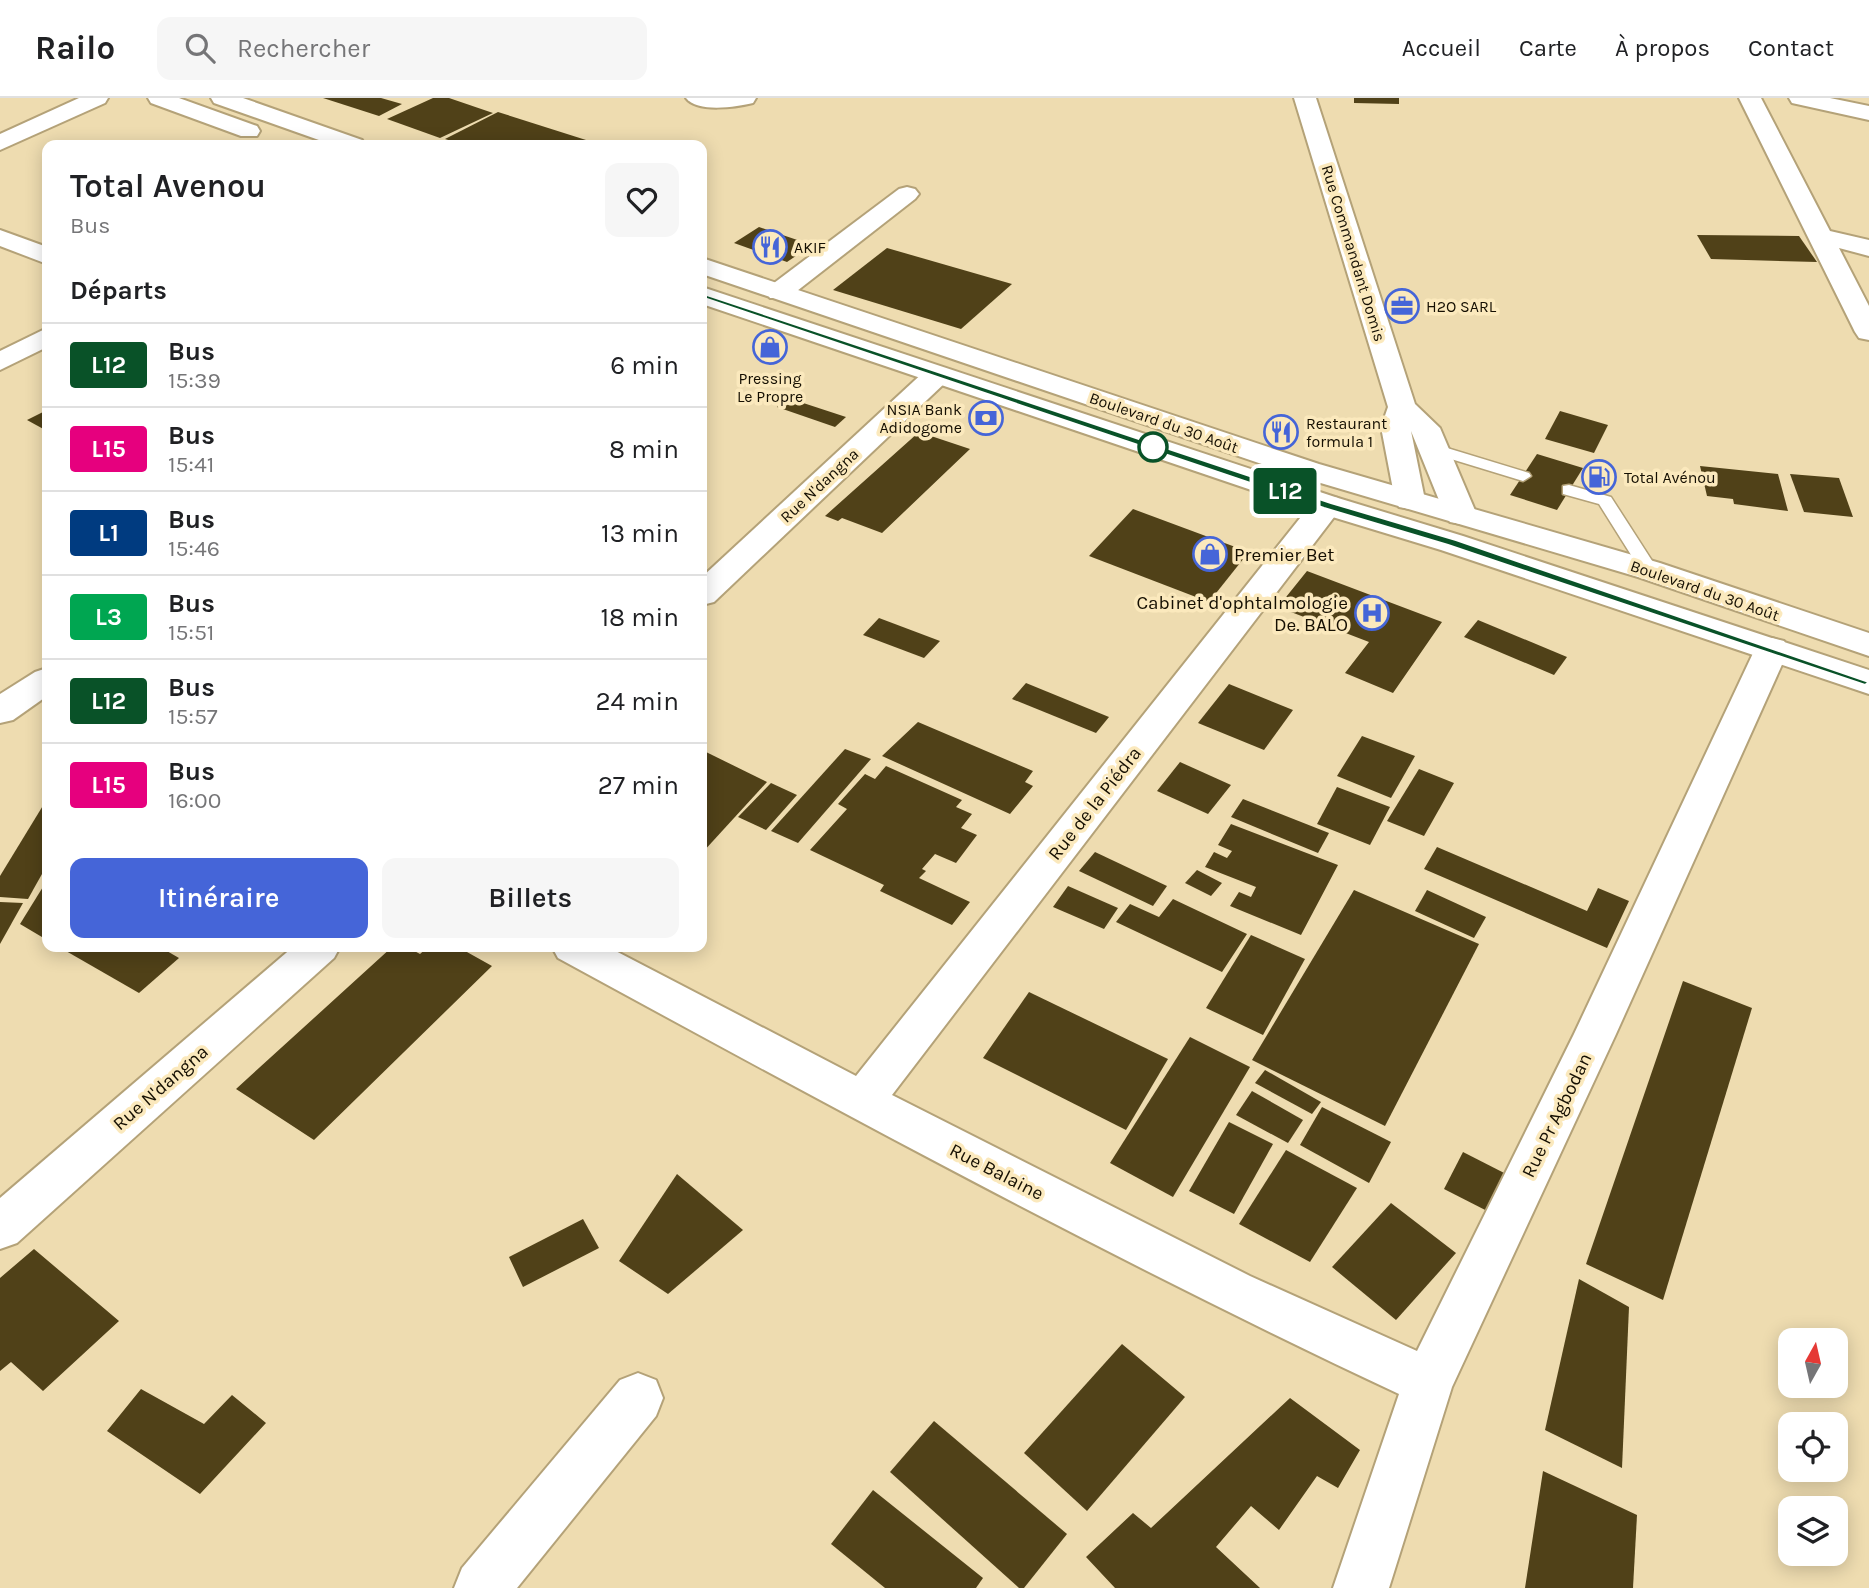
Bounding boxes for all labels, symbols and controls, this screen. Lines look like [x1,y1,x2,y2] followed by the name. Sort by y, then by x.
[157,17,647,80] search box
[35,29,115,67] text: Railo
[181,29,219,67] icon: search
[237,33,370,64] text: Rechercher
[1402,34,1481,62] text: Accueil
[1519,34,1577,62] text: Carte
[1615,34,1710,62] text: À propos
[1748,34,1834,62] text: Contact
[605,163,679,237] button: heart
[1318,163,1389,344] street label: Rue Commandant Domis
[70,167,266,205] text: Total Avenou
[70,212,110,239] text: Bus
[751,228,789,266] restaurant icon: AKIF
[794,238,826,257] place label: AKIF
[70,275,167,306] text: Départs
[1383,287,1421,325] office icon: H2O SARL
[1426,297,1497,316] place label: H2O SARL
[751,328,789,366] shop icon: Pressing Le Propre
[168,336,215,367] text: Bus
[610,350,679,381] text: 6 min
[91,351,126,379] text: L12
[168,367,221,394] text: 15:39
[737,369,803,406] place label: Pressing Le Propre
[1087,388,1241,457] street label: Boulevard du 30 Août
[967,399,1005,437] bank icon: NSIA Bank Adidogome
[879,400,962,437] place label: NSIA Bank Adidogome
[1262,413,1300,451] restaurant icon: Restaurant formula 1
[1306,414,1387,451] place label: Restaurant formula 1
[168,420,215,451] text: Bus
[1138,432,1168,462] unlabelled marker
[609,434,679,465] text: 8 min
[91,435,126,463] text: L15
[776,444,862,526] street label: Rue N'dangna
[168,451,214,478] text: 15:41
[1580,458,1618,496] fuel station icon: Total Avénou
[1245,468,1325,514] line badge: L12
[1624,468,1716,487] place label: Total Avénou
[1268,477,1302,505] text: L12
[168,504,215,535] text: Bus
[601,518,679,549] text: 13 min
[98,519,119,547] text: L1
[168,535,220,562] text: 15:46
[1191,535,1229,573] shop icon: Premier Bet
[1234,544,1334,566] place label: Premier Bet
[1628,556,1782,625] street label: Boulevard du 30 Août
[168,588,215,619] text: Bus
[1136,592,1348,636] place label: Cabinet d'ophtalmologie De. BALO
[1353,594,1391,632] hospital icon: Cabinet d'ophtalmologie De. BALO
[600,602,679,633] text: 18 min
[95,603,122,631] text: L3
[168,619,214,646] text: 15:51
[168,672,215,703] text: Bus
[595,686,679,717] text: 24 min
[91,687,126,715] text: L12
[168,703,218,730] text: 15:57
[1044,743,1146,865] street label: Rue de la Piédra
[168,756,215,787] text: Bus
[598,770,679,801] text: 27 min
[91,771,126,799] text: L15
[168,787,221,814] text: 16:00
[70,858,368,938] button: Itinéraire
[382,858,679,938] button: Billets
[109,1040,213,1135] street label: Rue N'dangna
[1517,1050,1597,1181] street label: Rue Pr Agbodan
[946,1139,1047,1205] street label: Rue Balaine
[1778,1328,1848,1398] north arrow
[1778,1328,1848,1566] map controls
[1778,1412,1848,1482] button: locate
[1778,1496,1848,1566] button: layers

